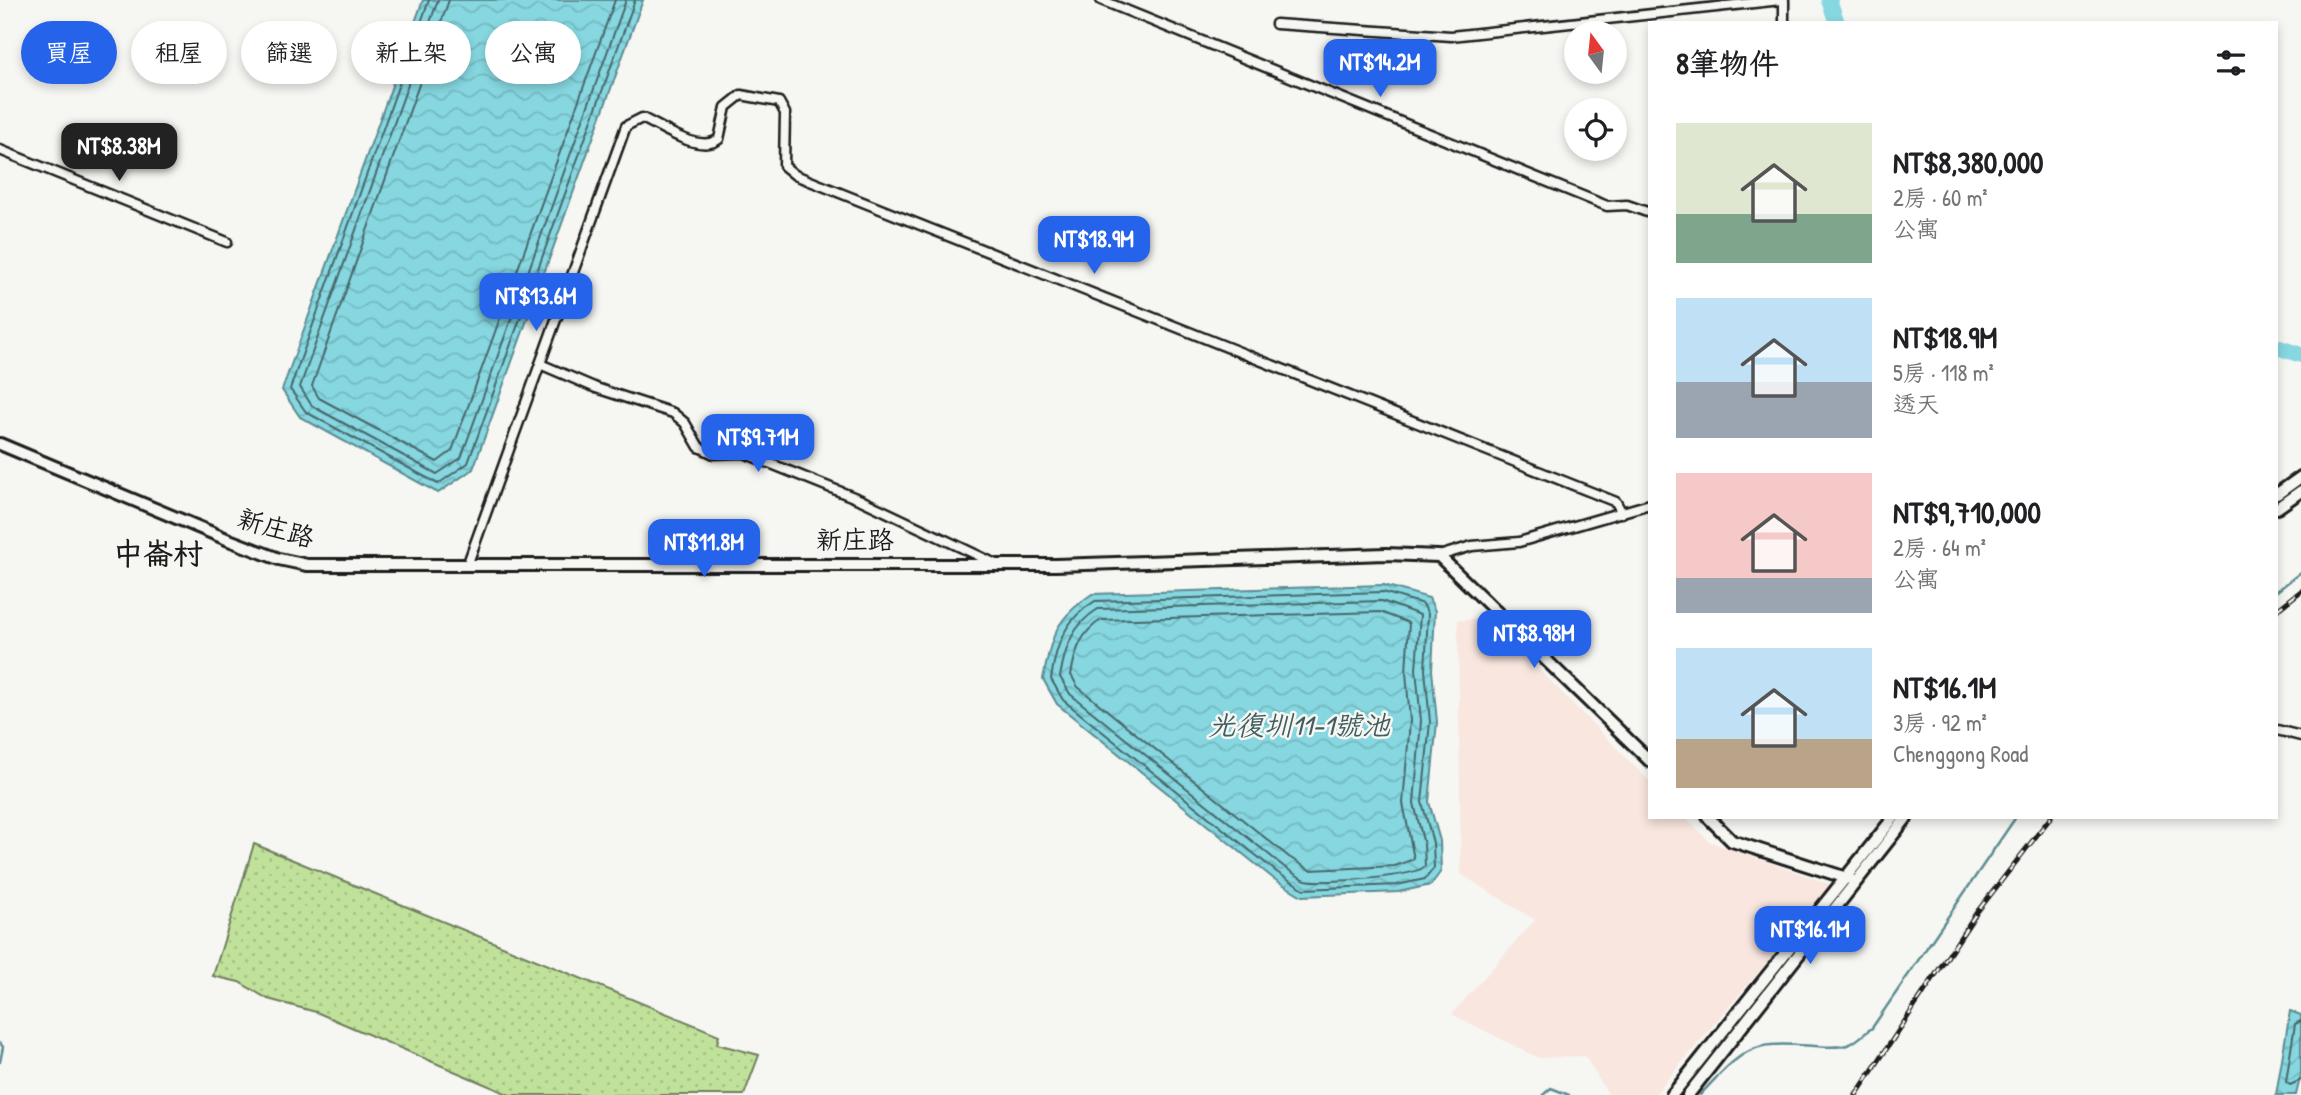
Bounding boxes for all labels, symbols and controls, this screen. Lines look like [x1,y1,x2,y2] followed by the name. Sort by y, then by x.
[21,21,117,84] chip: 買屋
[131,21,227,84] chip: 租屋
[241,21,337,84] chip: 篩選
[351,21,471,84] chip: 新上架
[485,21,581,84] chip: 公寓
[1564,21,1628,84] north arrow
[1564,21,1627,161] map controls
[1308,40,1452,99] pin: NT$14.2M
[1676,43,1779,83] text: 8筆物件
[2212,44,2250,82] icon: filters
[1339,46,1421,77] text: NT$14.2M
[1564,98,1627,161] button: locate
[47,124,191,183] pin: NT$8.38M
[77,130,161,161] text: NT$8.38M
[1893,142,2044,182] text: NT$8,380,000
[1732,151,1816,235] icon: home
[1893,182,1988,213] text: 2房 · 60 m²
[1893,213,1939,244] text: 公寓
[1022,216,1166,276] pin: NT$18.9M
[1054,223,1134,254] text: NT$18.9M
[464,274,608,333] pin: NT$13.6M
[495,280,577,311] text: NT$13.6M
[1893,317,1997,357] text: NT$18.9M
[1732,326,1816,410] icon: home
[1893,357,1994,388] text: 5房 · 118 m²
[1893,388,1939,419] text: 透天
[686,414,830,474] pin: NT$9.71M
[717,421,799,452] text: NT$9.71M
[1893,492,2041,532] text: NT$9,710,000
[234,500,318,555] street label: 新庄路
[1732,501,1816,585] icon: home
[632,520,776,579] pin: NT$11.8M
[816,522,894,557] street label: 新庄路
[664,526,744,557] text: NT$11.8M
[1893,532,1986,563] text: 2房 · 64 m²
[113,533,203,573] district label: 中崙村
[1893,563,1939,594] text: 公寓
[1462,610,1606,670] pin: NT$8.98M
[1493,617,1575,648] text: NT$8.98M
[1893,667,1996,707] text: NT$16.1M
[1732,676,1816,760] icon: home
[1208,706,1391,744] water label: 光復圳11-1號池
[1893,707,1987,738] text: 3房 · 92 m²
[1893,738,2028,769] text: Chenggong Road
[1738,906,1882,966] pin: NT$16.1M
[1770,913,1850,944] text: NT$16.1M

